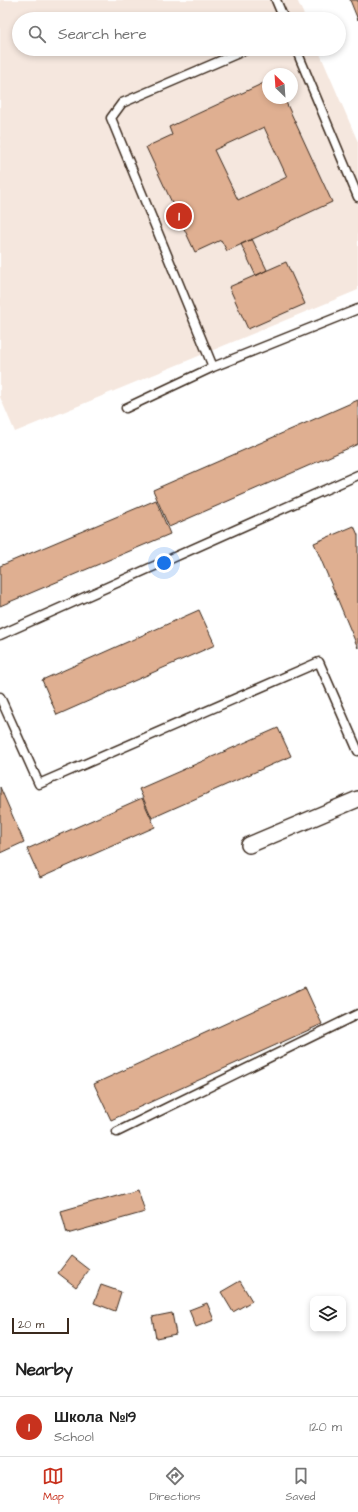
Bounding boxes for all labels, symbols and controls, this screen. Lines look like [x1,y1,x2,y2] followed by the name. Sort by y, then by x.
[12,12,346,56] search box
[26,23,48,45] icon: search
[58,24,147,45] text: Search here
[262,68,298,104] north arrow
[166,201,192,231] pin: 1
[154,553,174,573] your location
[310,1296,346,1332] map controls
[310,1296,346,1332] button: layers
[12,1316,69,1335] scale bar
[18,1317,44,1332] text: 20 m
[16,1358,73,1382] text: Nearby
[54,1407,136,1428] text: Школа №19
[28,1418,30,1436] text: 1
[309,1418,342,1436] text: 120 m
[54,1428,94,1446] text: School
[42,1465,64,1504] tab: Map
[149,1465,201,1504] tab: Directions
[286,1465,316,1504] tab: Saved

